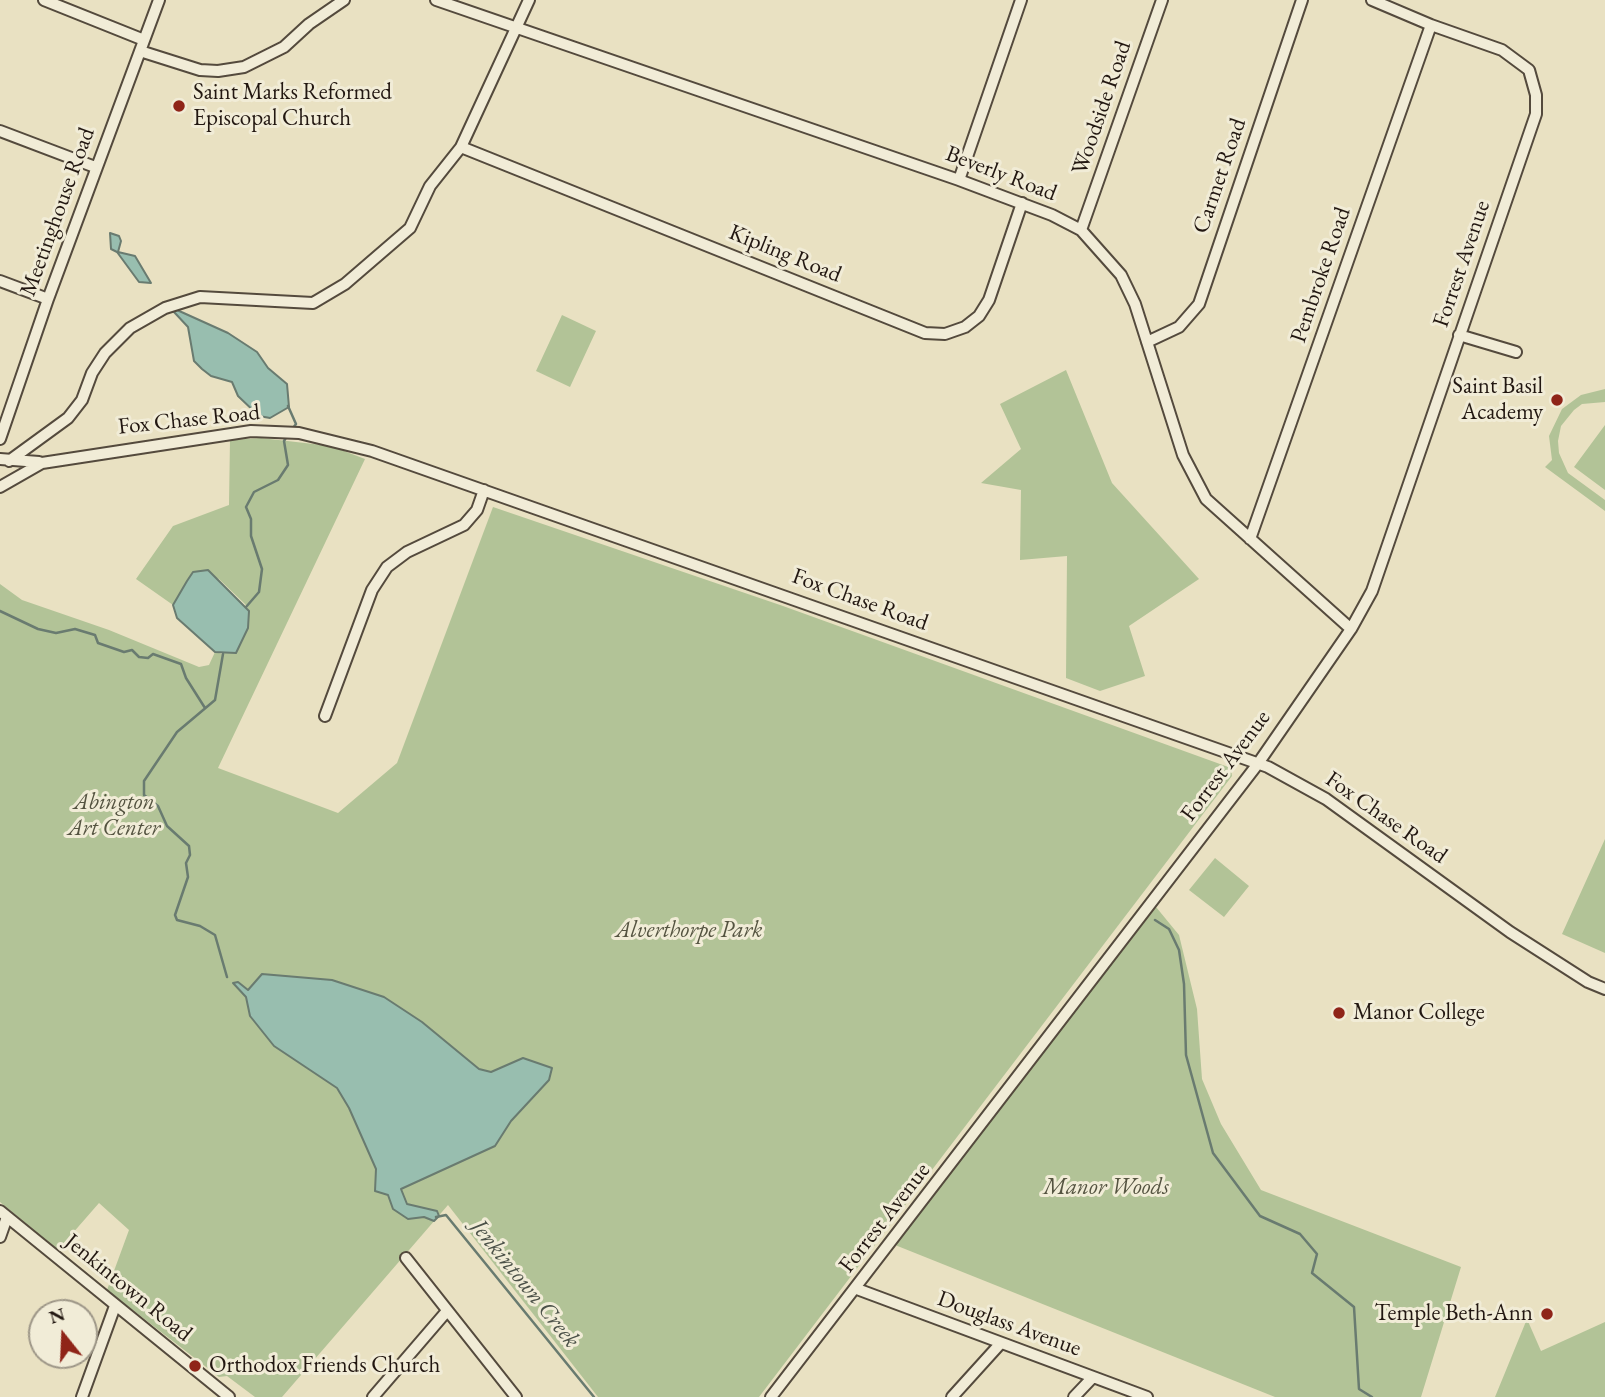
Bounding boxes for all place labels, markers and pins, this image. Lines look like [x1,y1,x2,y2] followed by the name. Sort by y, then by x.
[193,79,392,133] place label: Saint Marks Reformed Episcopal Church
[171,98,187,114] marker: Saint Marks Reformed Episcopal Church
[1452,373,1543,427] place label: Saint Basil Academy
[1549,392,1565,408] marker: Saint Basil Academy
[1353,999,1485,1027] place label: Manor College
[1331,1005,1347,1021] marker: Manor College
[1374,1300,1533,1328] place label: Temple Beth-Ann
[1539,1306,1555,1322] marker: Temple Beth-Ann
[209,1352,440,1380] place label: Orthodox Friends Church
[187,1358,203,1374] marker: Orthodox Friends Church

